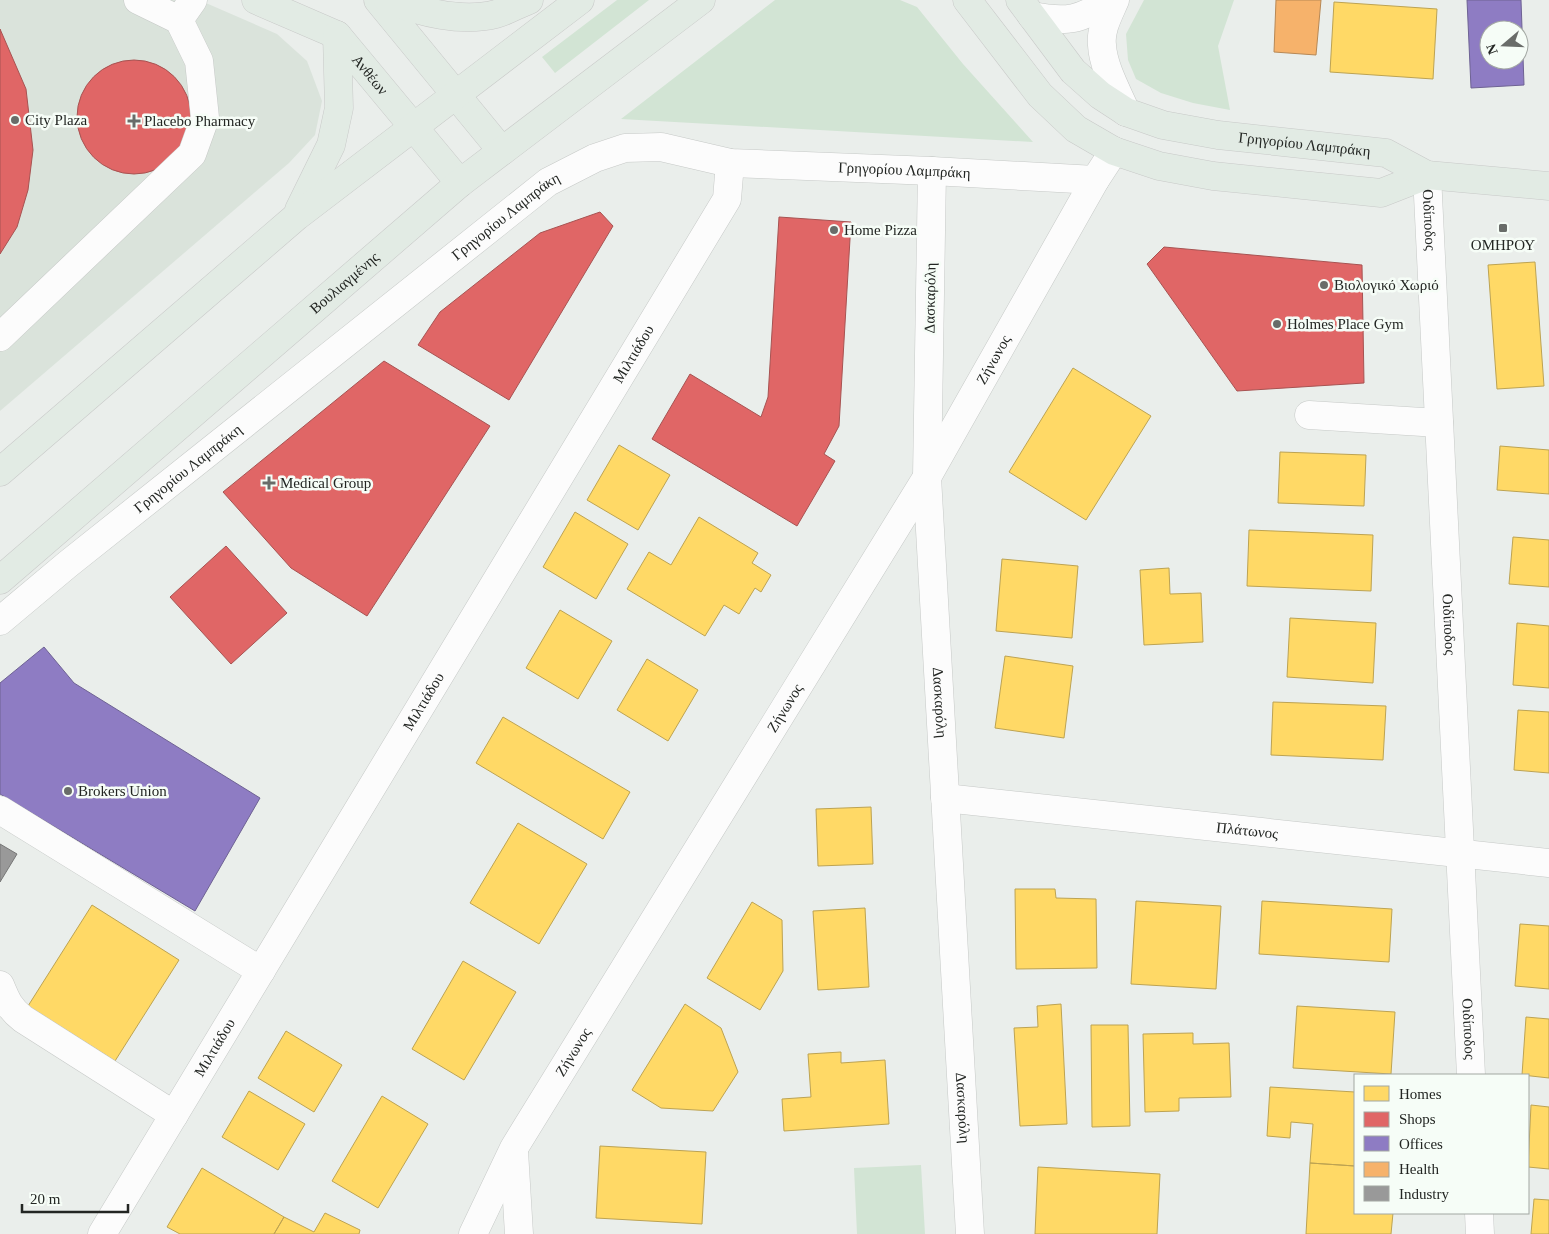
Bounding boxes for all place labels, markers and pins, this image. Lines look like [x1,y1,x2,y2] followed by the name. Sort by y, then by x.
[25,112,87,128] place label: City Plaza
[144,113,256,129] place label: Placebo Pharmacy
[9,114,21,126] marker: City Plaza
[128,115,140,127] marker: Placebo Pharmacy
[844,222,917,238] place label: Home Pizza
[1497,222,1509,234] marker: ΟΜΗΡΟΥ
[828,224,840,236] marker: Home Pizza
[1471,237,1535,253] place label: ΟΜΗΡΟΥ
[1334,277,1439,293] place label: Βιολογικό Χωριό
[1318,279,1330,291] marker: Βιολογικό Χωριό
[1287,316,1404,332] place label: Holmes Place Gym
[1271,318,1283,330] marker: Holmes Place Gym
[280,475,371,491] place label: Medical Group
[262,476,276,490] marker: Medical Group
[78,783,167,799] place label: Brokers Union
[62,785,74,797] marker: Brokers Union

